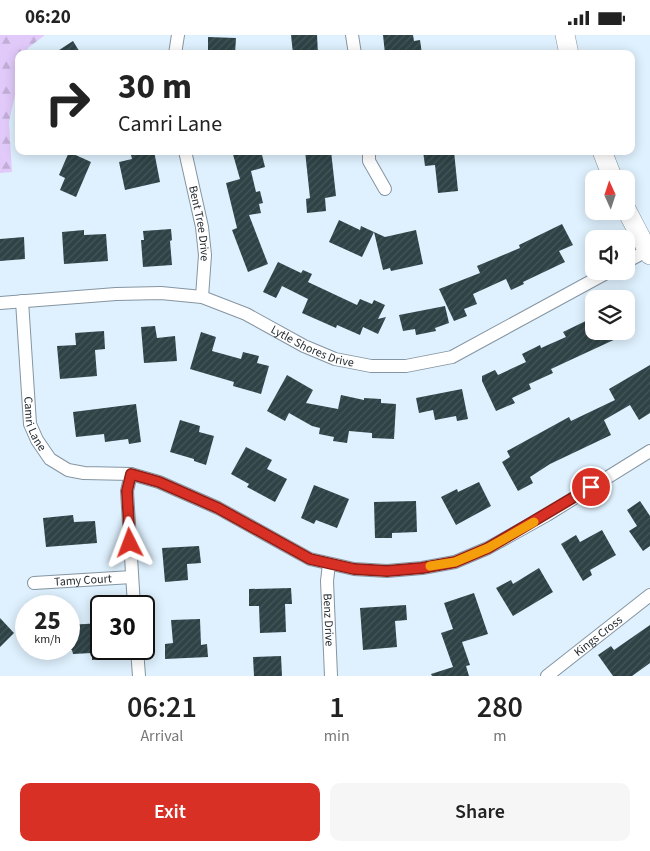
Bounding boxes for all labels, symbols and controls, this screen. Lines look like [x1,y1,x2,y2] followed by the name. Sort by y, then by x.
[25,4,71,31] text: 06:20
[118,62,192,112] text: 30 m
[35,70,100,135] icon: right
[118,108,222,140] text: Camri Lane
[585,170,635,220] north arrow
[585,170,635,340] map controls
[185,184,214,262] street label: Bent Tree Drive
[585,230,635,280] button: sound
[585,290,635,340] button: layers
[268,321,355,371] street label: Lytle Shores Drive
[20,396,51,454] street label: Camri Lane
[570,466,612,508] pin
[577,473,605,501] icon: arrive
[103,516,155,568] position arrow
[54,570,112,590] street label: Tamy Court
[319,593,338,647] street label: Benz Drive
[90,595,155,660] speed limit sign: 30
[34,603,61,639] text: 25
[570,611,626,660] street label: Kings Cross
[34,631,61,648] text: km/h
[127,686,197,729] text: 06:21
[329,686,345,729] text: 1
[477,686,523,729] text: 280
[140,725,183,747] text: Arrival
[324,725,350,747] text: min
[493,725,507,747] text: m
[20,783,320,841] button: Exit
[330,783,630,841] button: Share

